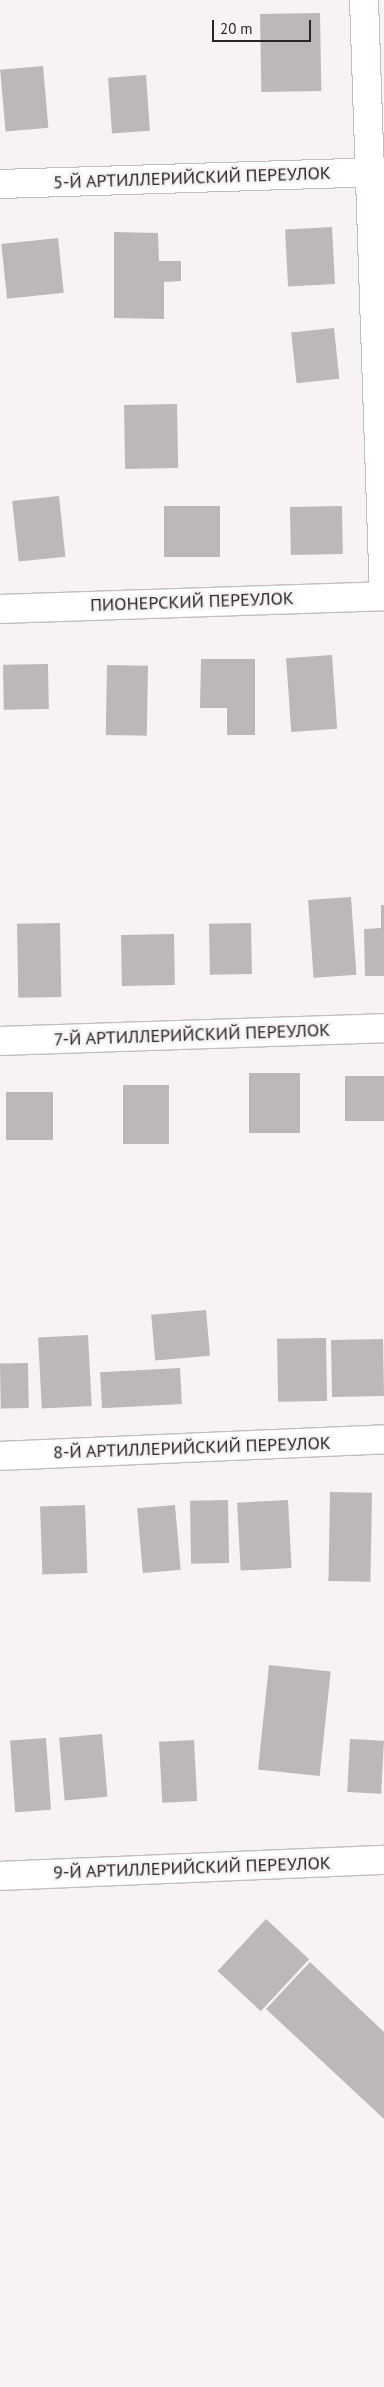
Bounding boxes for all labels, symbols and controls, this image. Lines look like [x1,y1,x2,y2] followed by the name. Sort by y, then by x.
[214,10,313,42] scale bar
[220,19,253,38] text: 20 m
[53,162,331,194] street label: 5-Й АРТИЛЛЕРИЙСКИЙ ПЕРЕУЛОК
[90,588,294,616] street label: ПИОНЕРСКИЙ ПЕРЕУЛОК
[53,1019,331,1051] street label: 7-Й АРТИЛЛЕРИЙСКИЙ ПЕРЕУЛОК
[53,1432,331,1464] street label: 8-Й АРТИЛЛЕРИЙСКИЙ ПЕРЕУЛОК
[53,1852,331,1884] street label: 9-Й АРТИЛЛЕРИЙСКИЙ ПЕРЕУЛОК

